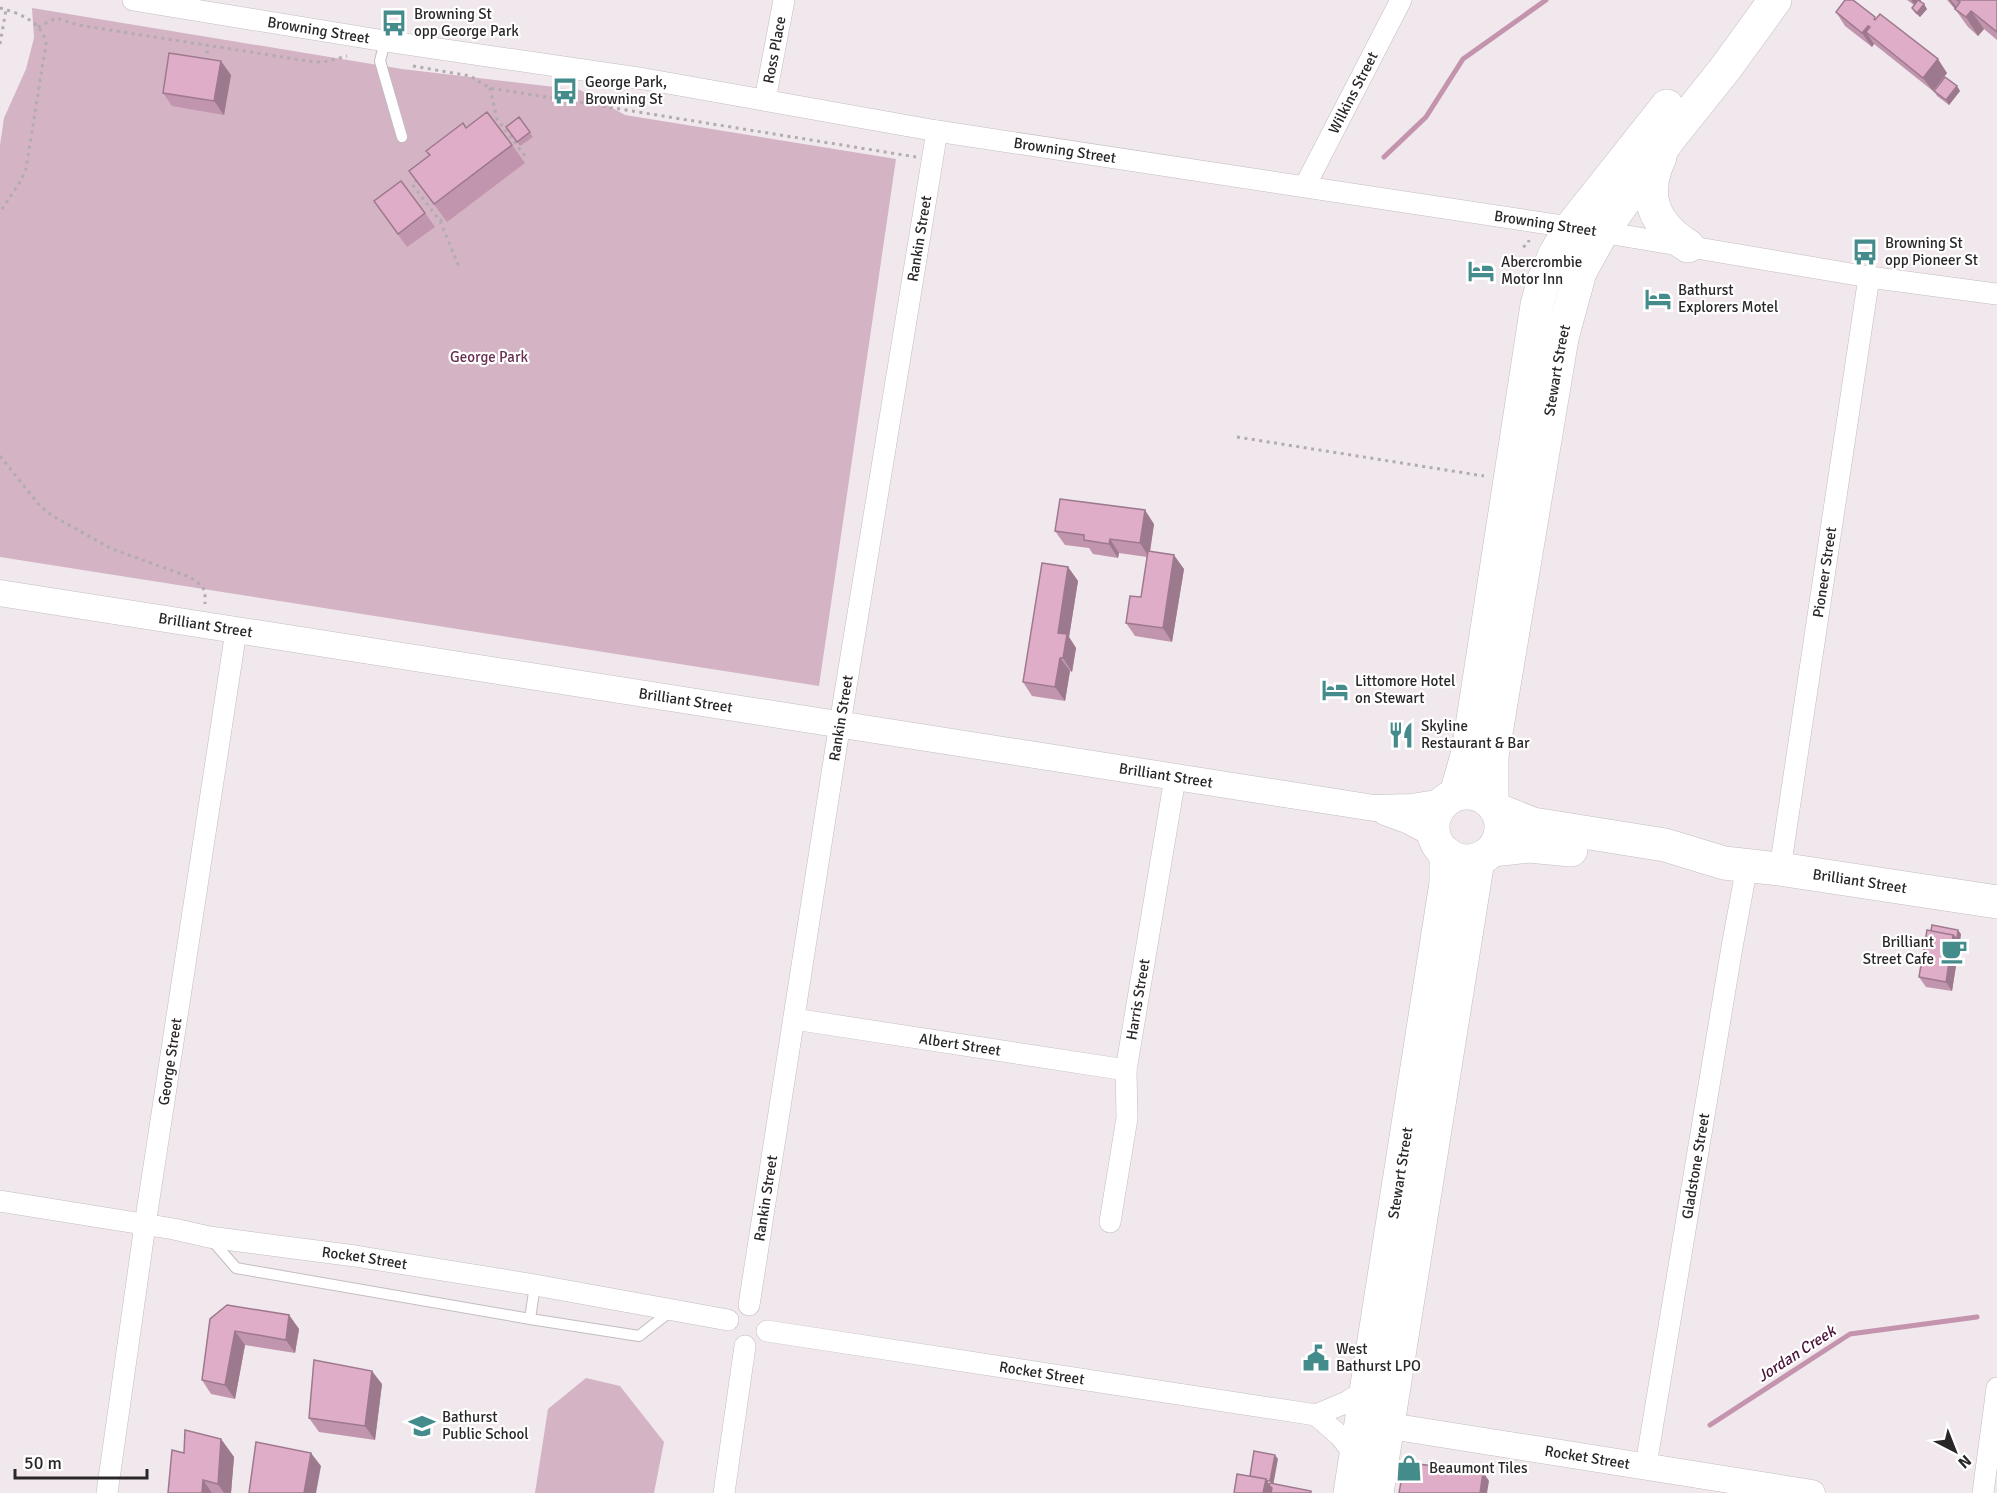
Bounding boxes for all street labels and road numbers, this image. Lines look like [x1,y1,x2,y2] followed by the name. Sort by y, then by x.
[266,13,371,47] street label: Browning Street
[759,15,790,85] street label: Ross Place
[1325,49,1382,137] street label: Wilkins Street
[1012,134,1117,167] street label: Browning Street
[904,194,935,283] street label: Rankin Street
[1493,207,1598,240] street label: Browning Street
[1540,323,1574,418] street label: Stewart Street
[1809,526,1840,619] street label: Pioneer Street
[157,609,254,641] street label: Brilliant Street
[825,674,857,762] street label: Rankin Street
[637,684,734,717] street label: Brilliant Street
[1118,759,1214,792] street label: Brilliant Street
[1811,865,1908,897] street label: Brilliant Street
[1122,957,1154,1041] street label: Harris Street
[154,1017,186,1107] street label: George Street
[918,1029,1002,1060] street label: Albert Street
[1678,1112,1713,1220] street label: Gladstone Street
[1384,1126,1416,1220] street label: Stewart Street
[750,1154,781,1243] street label: Rankin Street
[321,1243,408,1273] street label: Rocket Street
[998,1358,1086,1388] street label: Rocket Street
[1543,1442,1631,1473] street label: Rocket Street

